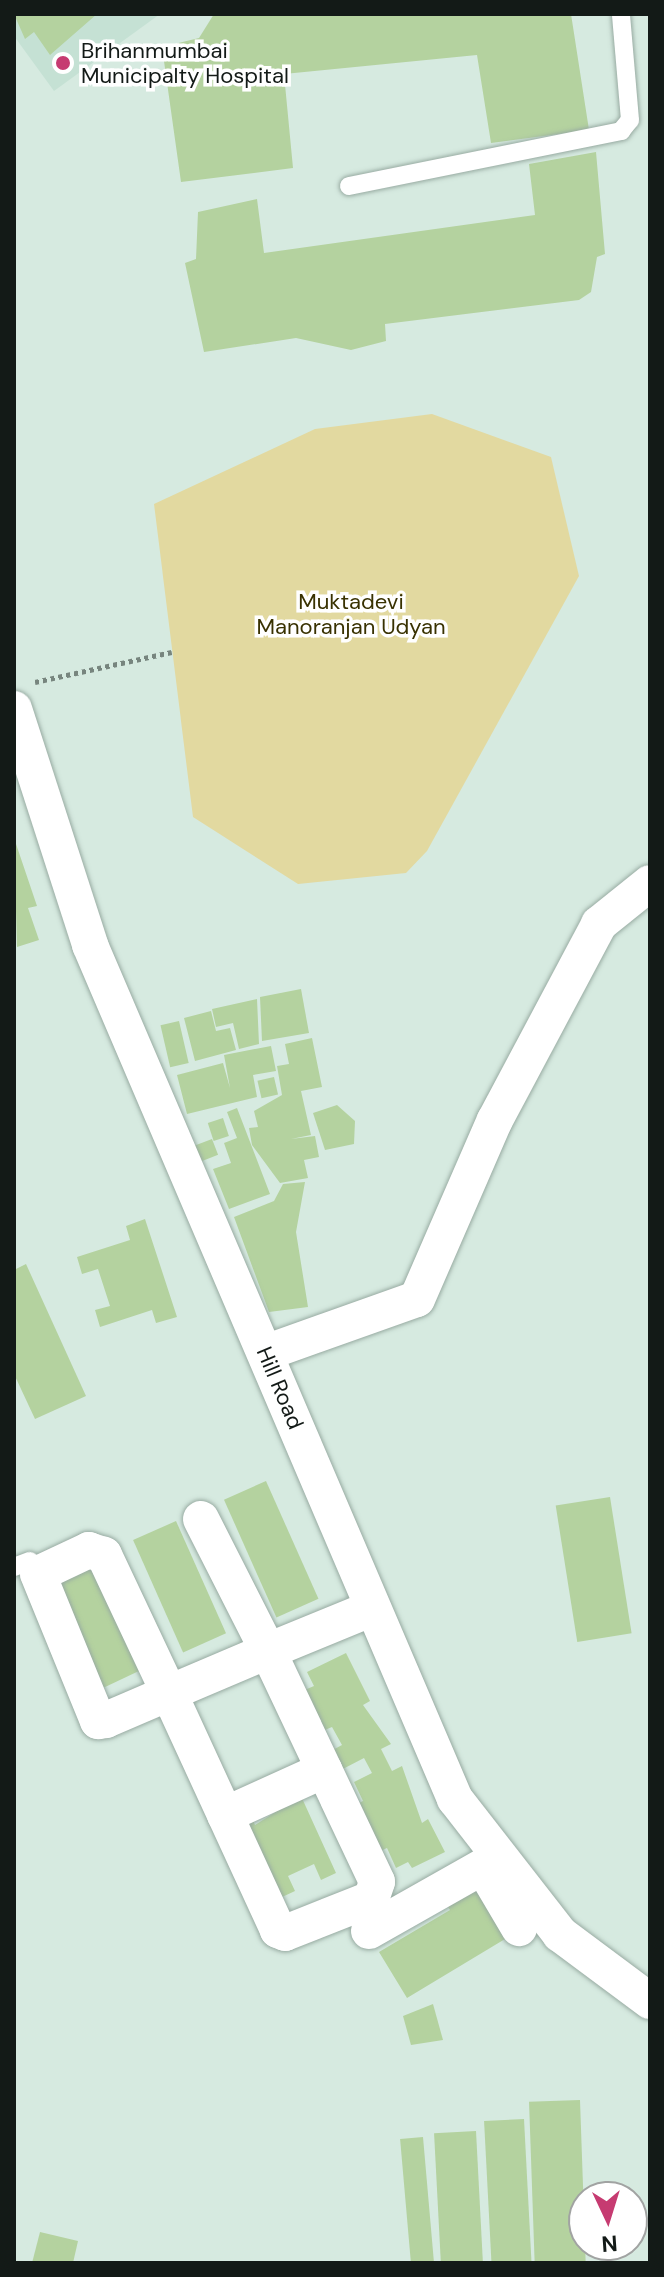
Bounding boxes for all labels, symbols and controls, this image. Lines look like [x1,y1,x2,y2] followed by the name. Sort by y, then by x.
[81,37,289,88] place label: Brihanmumbai Municipalty Hospital
[52,52,74,74] marker: Brihanmumbai Municipalty Hospital
[256,588,446,640] park label: Muktadevi Manoranjan Udyan
[251,1343,309,1433] street label: Hill Road
[568,2181,648,2261] north arrow
[601,2228,619,2258] text: N

